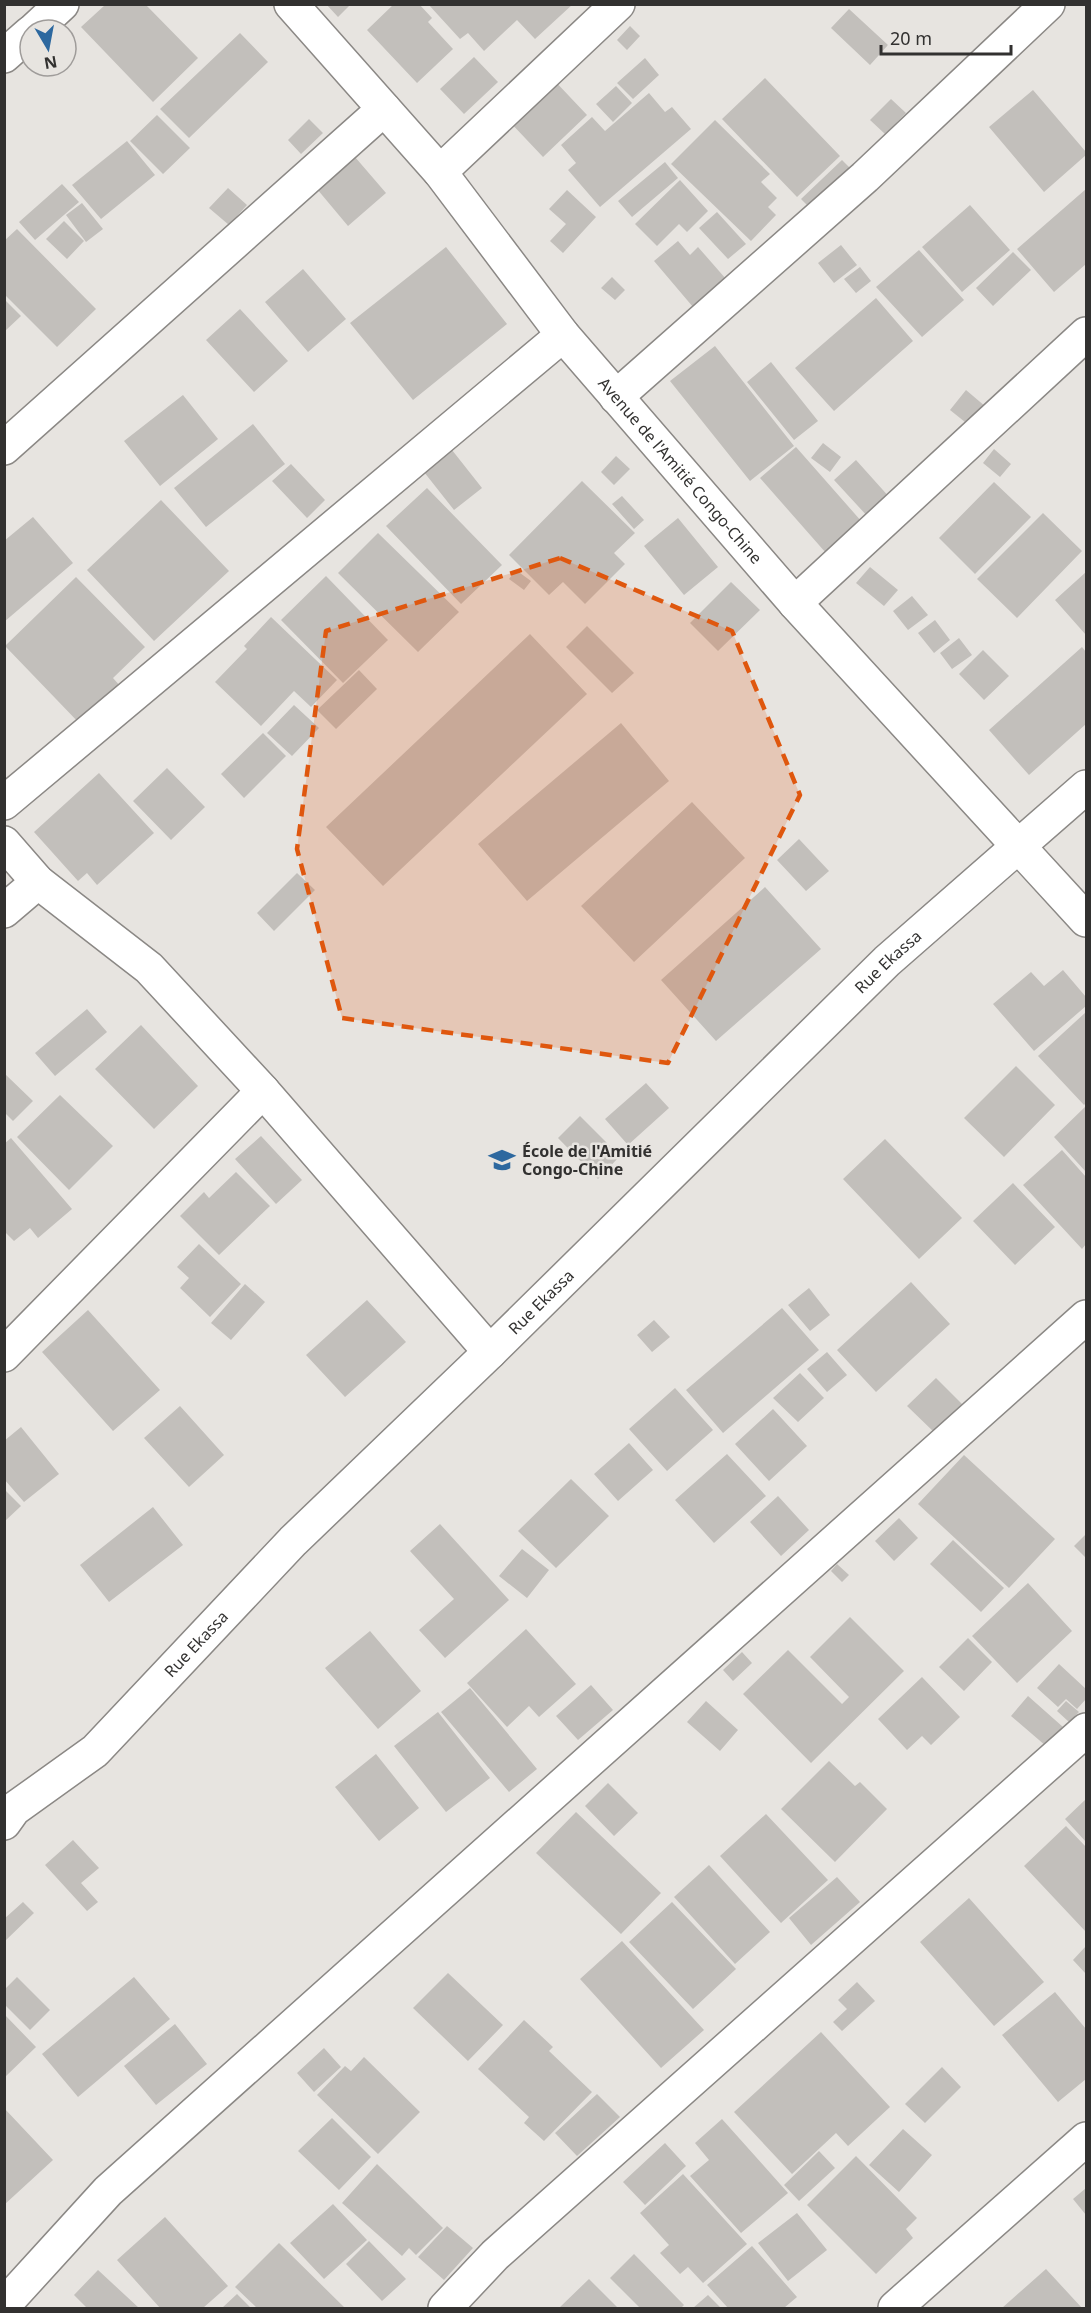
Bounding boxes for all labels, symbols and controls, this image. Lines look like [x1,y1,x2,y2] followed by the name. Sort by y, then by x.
[18,18,78,78] north arrow
[881,18,1012,56] scale bar
[890,26,932,50] text: 20 m
[42,51,59,75] text: N
[593,373,767,568] street label: Avenue de l'Amitié Congo-Chine
[850,925,926,998] street label: Rue Ekassa
[522,1140,652,1180] place label: École de l'Amitié Congo-Chine
[487,1145,517,1175] school or university icon: École de l'Amitié Congo-Chine
[503,1265,579,1339] street label: Rue Ekassa
[159,1606,233,1682] street label: Rue Ekassa

